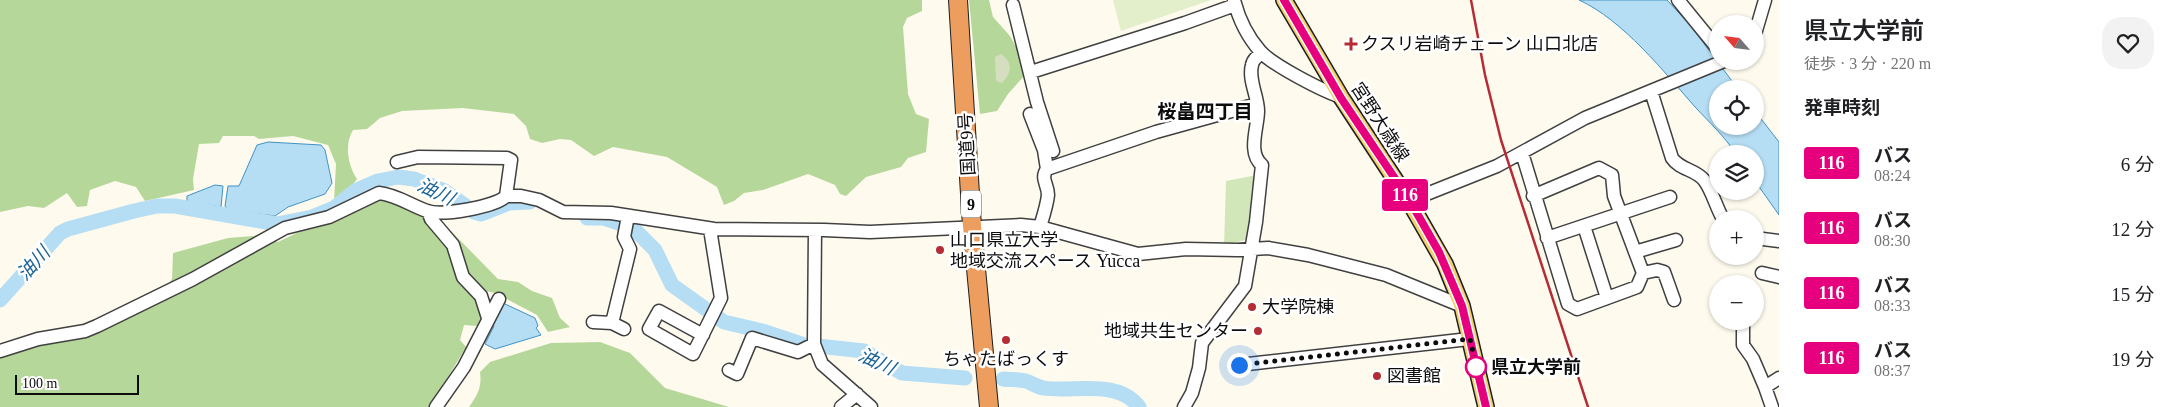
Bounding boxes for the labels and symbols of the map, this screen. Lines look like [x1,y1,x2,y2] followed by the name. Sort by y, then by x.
[1709,15,1764,70] north arrow
[1361,34,1598,54] place label: クスリ岩崎チェーン 山口北店
[1345,38,1357,50] marker: クスリ岩崎チェーン 山口北店
[1347,79,1413,165] street label: 宮野大歳線
[1157,101,1253,122] district label: 桜畠四丁目
[955,112,979,176] street label: 国道9号
[414,174,459,210] water label: 油川
[1376,179,1434,211] line badge: 116
[961,190,981,218] road number: 9
[950,230,1140,271] place label: 山口県立大学 地域交流スペース Yucca
[13,241,55,284] water label: 油川
[934,244,946,256] marker: 山口県立大学 地域交流スペース Yucca
[1262,297,1334,317] place label: 大学院棟
[1246,301,1258,313] marker: 大学院棟
[1104,321,1248,341] place label: 地域共生センター
[1252,325,1264,337] marker: 地域共生センター
[1000,334,1012,346] marker: ちゃたばっくす
[855,344,900,380] water label: 油川
[943,349,1069,369] place label: ちゃたばっくす
[1227,353,1252,378] your location
[1465,356,1487,378] marker: 県立大学前
[1491,357,1581,377] place label: 県立大学前
[1387,366,1441,386] place label: 図書館
[1371,370,1383,382] marker: 図書館
[15,372,139,395] scale bar

